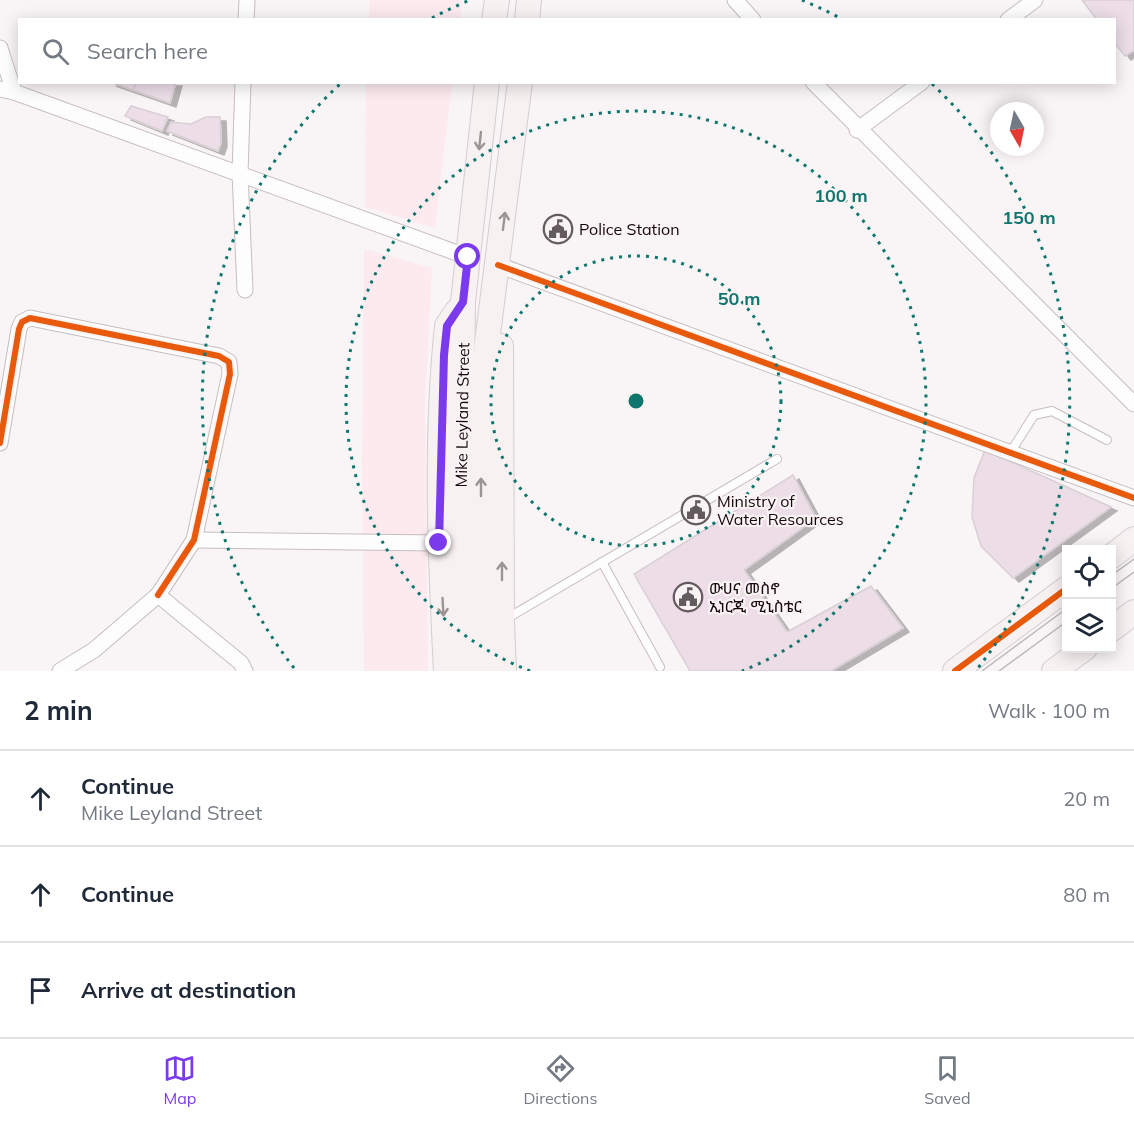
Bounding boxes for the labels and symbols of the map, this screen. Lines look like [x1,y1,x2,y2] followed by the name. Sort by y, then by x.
[990,102,1044,156] north arrow
[474,130,485,150] one-way arrow
[814,184,868,207] text: 100 m
[1002,206,1056,229] text: 150 m
[498,212,509,232] one-way arrow
[542,213,574,245] public building icon: Police Station
[579,219,680,239] place label: Police Station
[454,243,480,269] route start
[718,287,760,310] text: 50 m
[451,342,473,488] street label: Mike Leyland Street
[626,391,646,411] centre of rings
[475,477,487,497] one-way arrow
[717,491,844,529] place label: Ministry of Water Resources
[680,494,712,526] public building icon: Ministry of Water Resources
[425,529,451,555] route end
[496,561,508,581] one-way arrow
[709,578,802,616] place label: ውሀና መስኖ ኢነርጂ ሚኒስቴር
[672,581,704,613] public building icon: ውሀና መስኖ ኢነርጂ ሚኒስቴር
[437,597,448,617] one-way arrow

